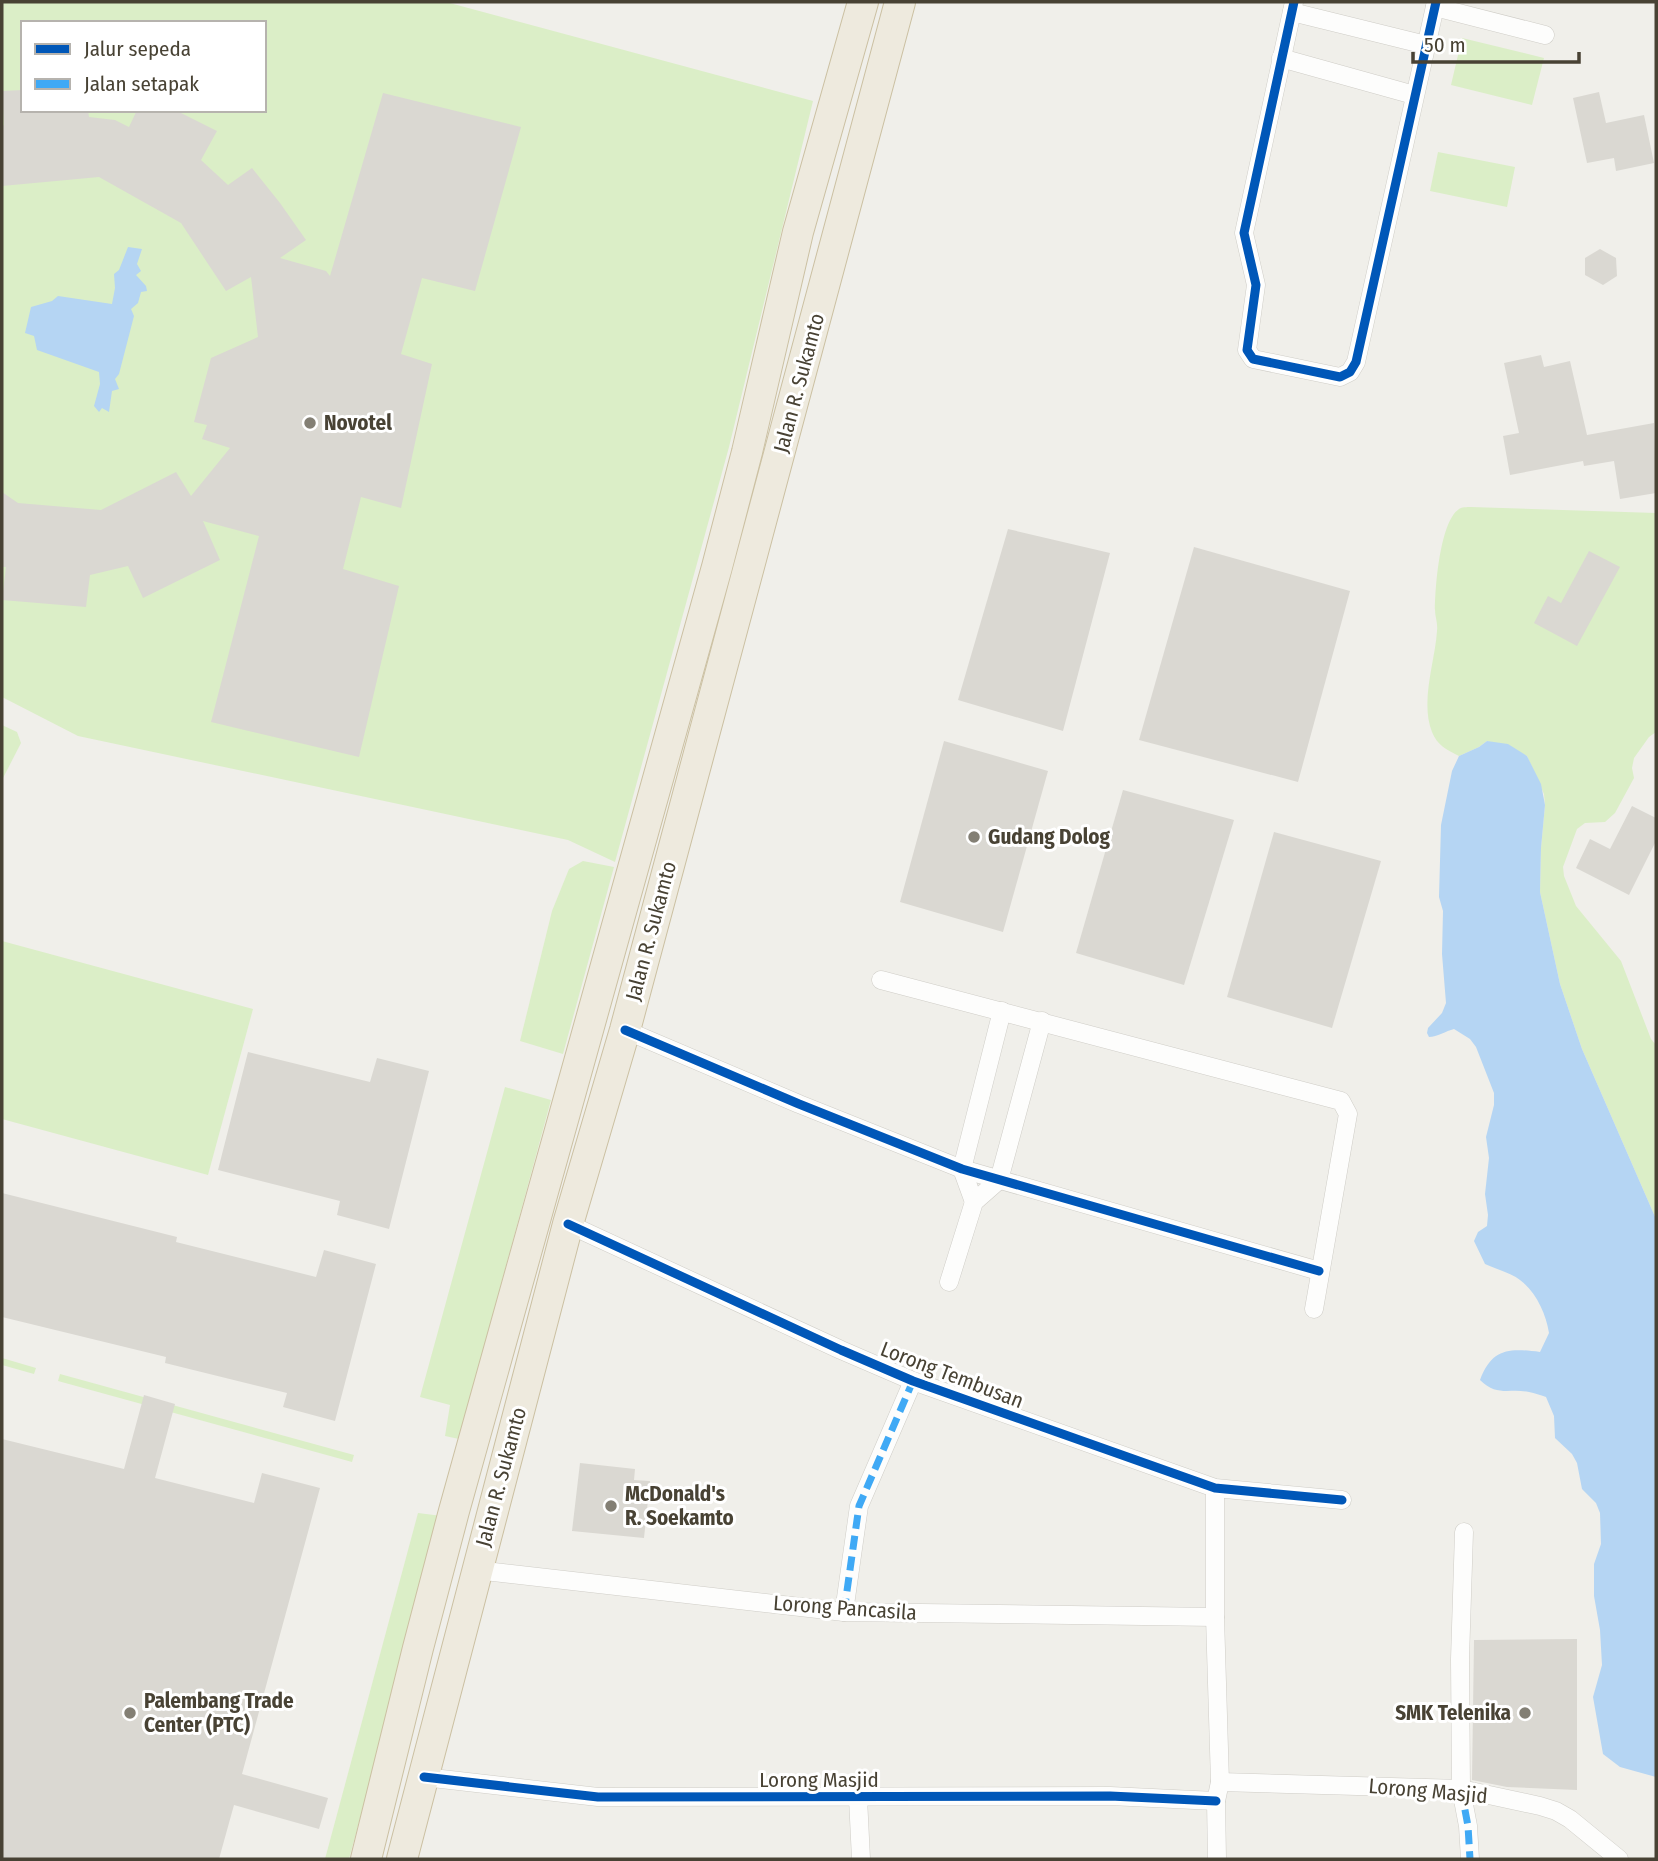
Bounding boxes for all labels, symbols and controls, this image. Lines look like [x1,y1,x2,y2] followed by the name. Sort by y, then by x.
[21,21,266,112] legend
[1413,21,1579,65] scale bar
[1424,32,1466,58] text: 50 m
[84,36,191,62] text: Jalur sepeda
[84,71,199,97] text: Jalan setapak
[768,310,830,456] street label: Jalan R. Sukamto
[324,410,392,436] place label: Novotel
[302,415,318,431] marker: Novotel
[988,824,1111,850] place label: Gudang Dolog
[966,829,982,845] marker: Gudang Dolog
[620,858,682,1004] street label: Jalan R. Sukamto
[877,1336,1027,1414] street label: Lorong Tembusan
[470,1404,532,1550] street label: Jalan R. Sukamto
[625,1481,734,1531] place label: McDonald's R. Soekamto
[603,1498,619,1514] marker: McDonald's R. Soekamto
[772,1590,918,1626] street label: Lorong Pancasila
[144,1688,294,1738] place label: Palembang Trade Center (PTC)
[1395,1700,1511,1726] place label: SMK Telenika
[122,1705,138,1721] marker: Palembang Trade Center (PTC)
[1517,1705,1533,1721] marker: SMK Telenika
[759,1767,879,1793] street label: Lorong Masjid
[1367,1773,1489,1809] street label: Lorong Masjid

